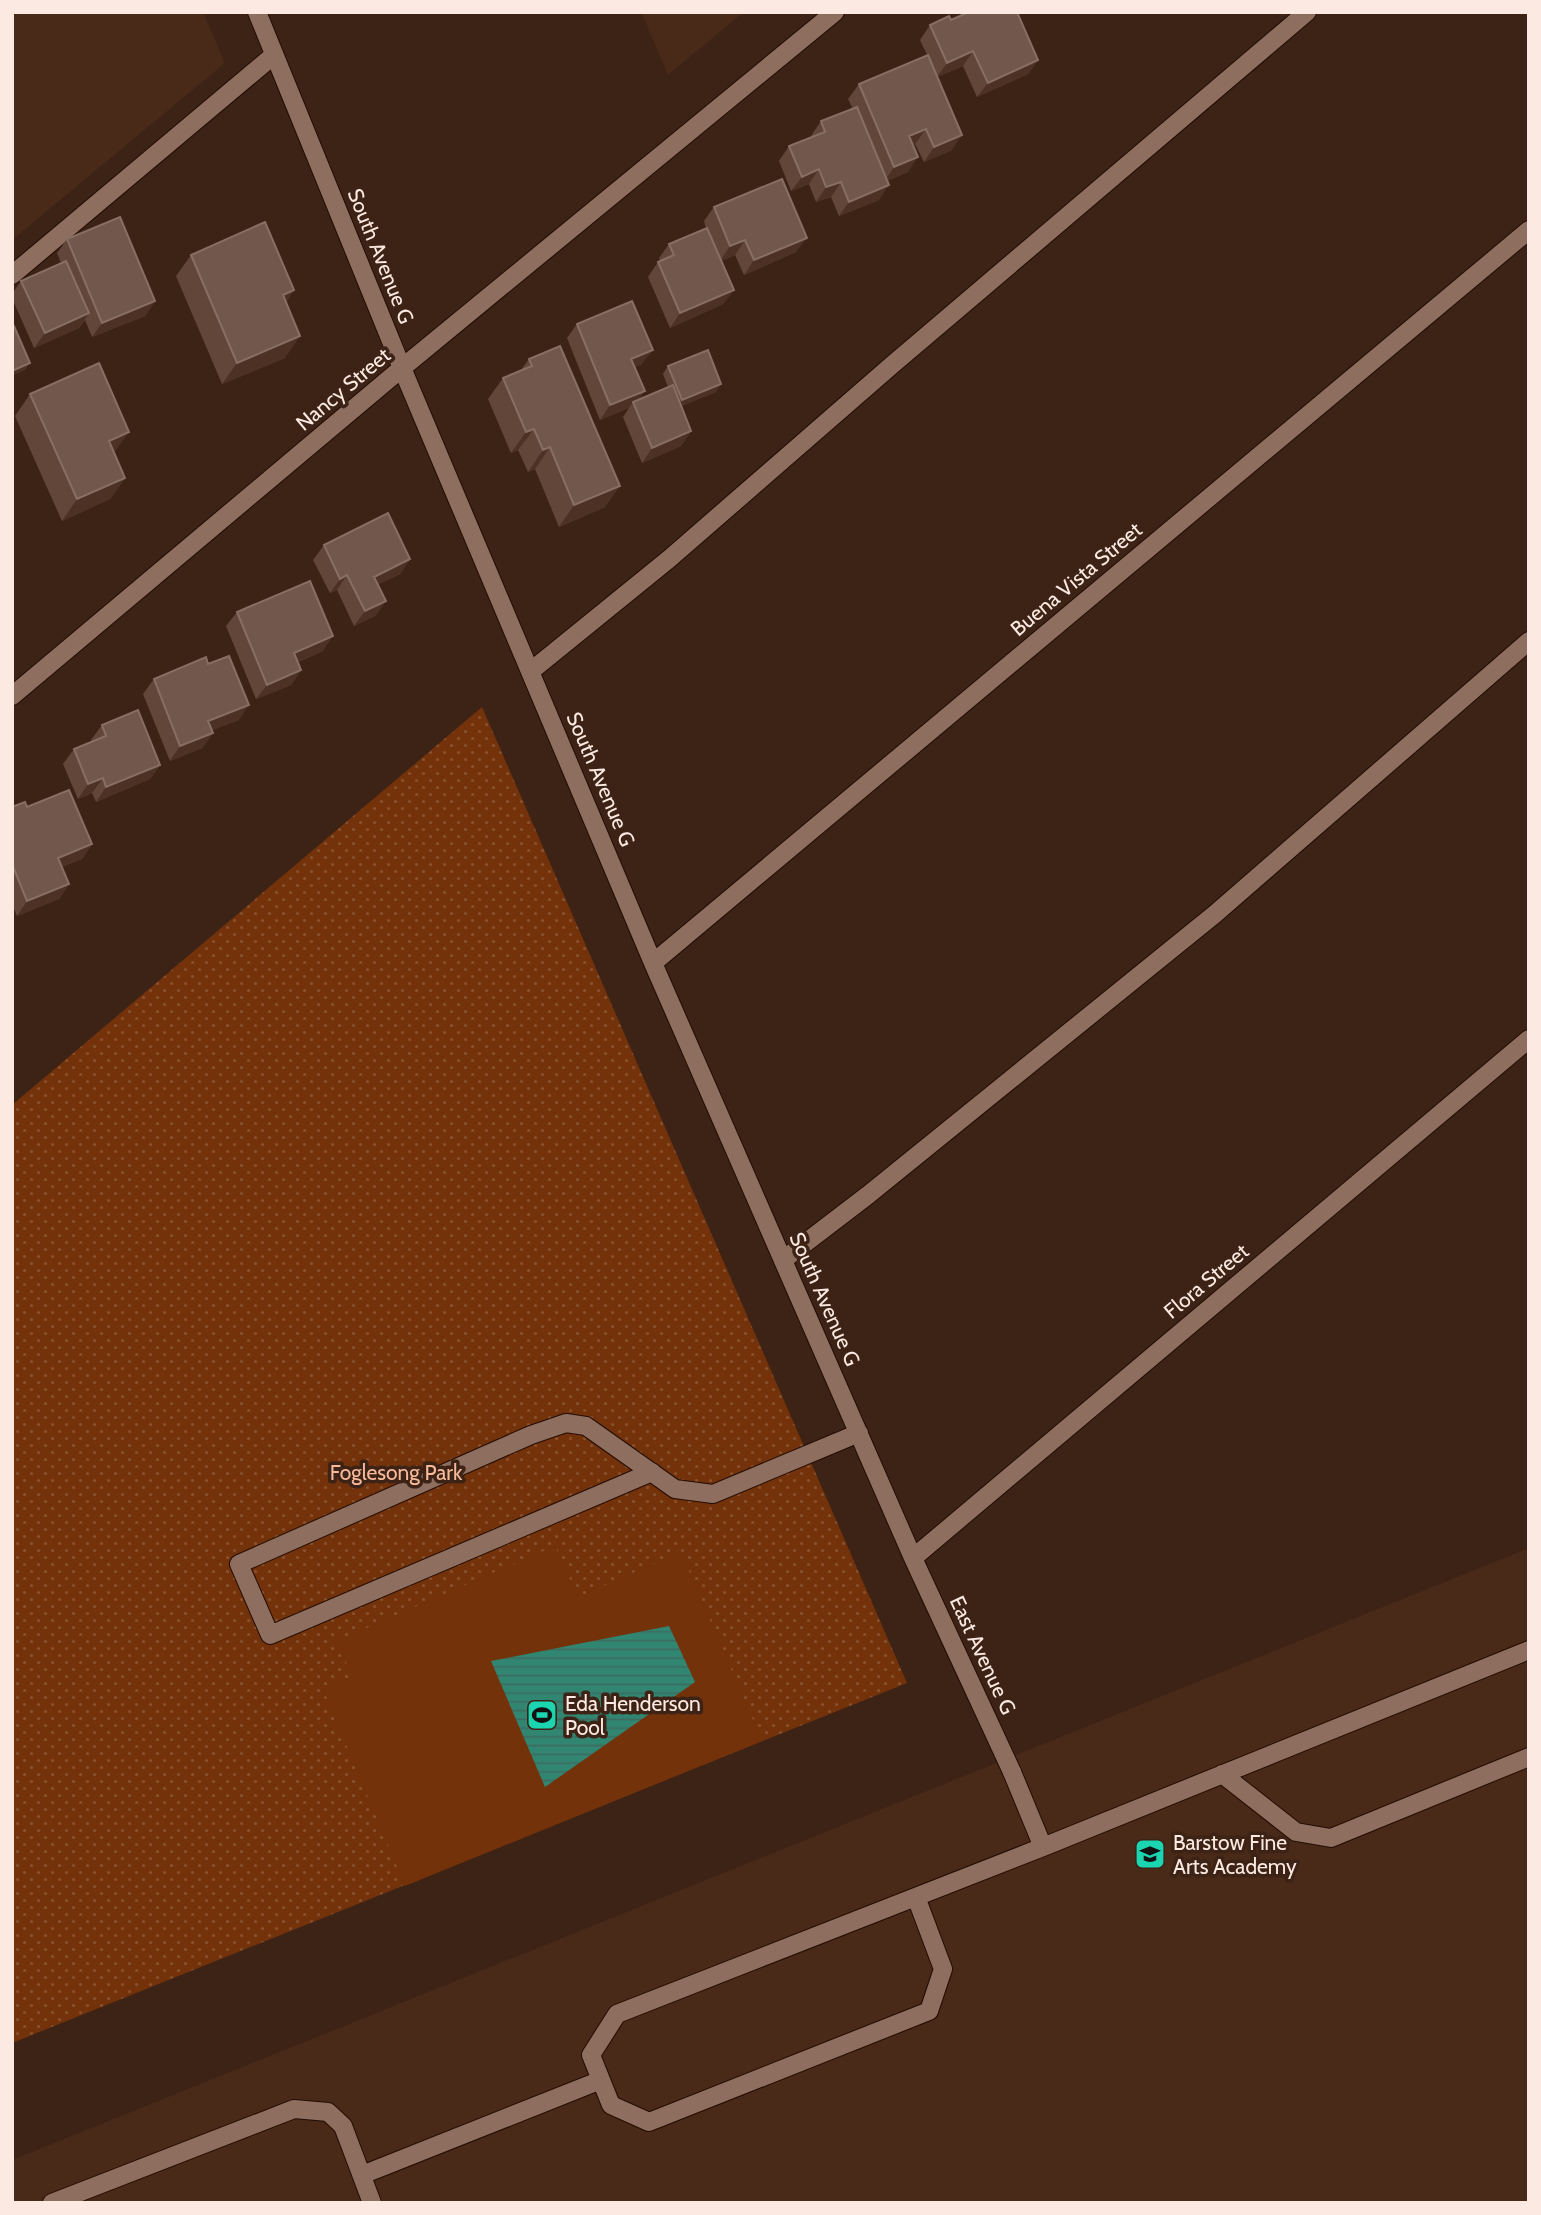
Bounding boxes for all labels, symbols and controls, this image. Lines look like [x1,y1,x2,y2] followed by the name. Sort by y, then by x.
[343,185,419,327] street label: South Avenue G
[291,342,395,436] street label: Nancy Street
[1005,517,1147,641] street label: Buena Vista Street
[561,708,641,850] street label: South Avenue G
[784,1228,866,1370] street label: South Avenue G
[1159,1238,1253,1324] street label: Flora Street
[330,1460,463,1485] park label: Foglesong Park
[945,1592,1021,1718] street label: East Avenue G
[565,1691,701,1740] place label: Eda Henderson Pool
[525,1698,559,1732] sports icon: Eda Henderson Pool
[1173,1830,1297,1879] place label: Barstow Fine Arts Academy
[1133,1837,1167,1871] school or university icon: Barstow Fine Arts Academy

